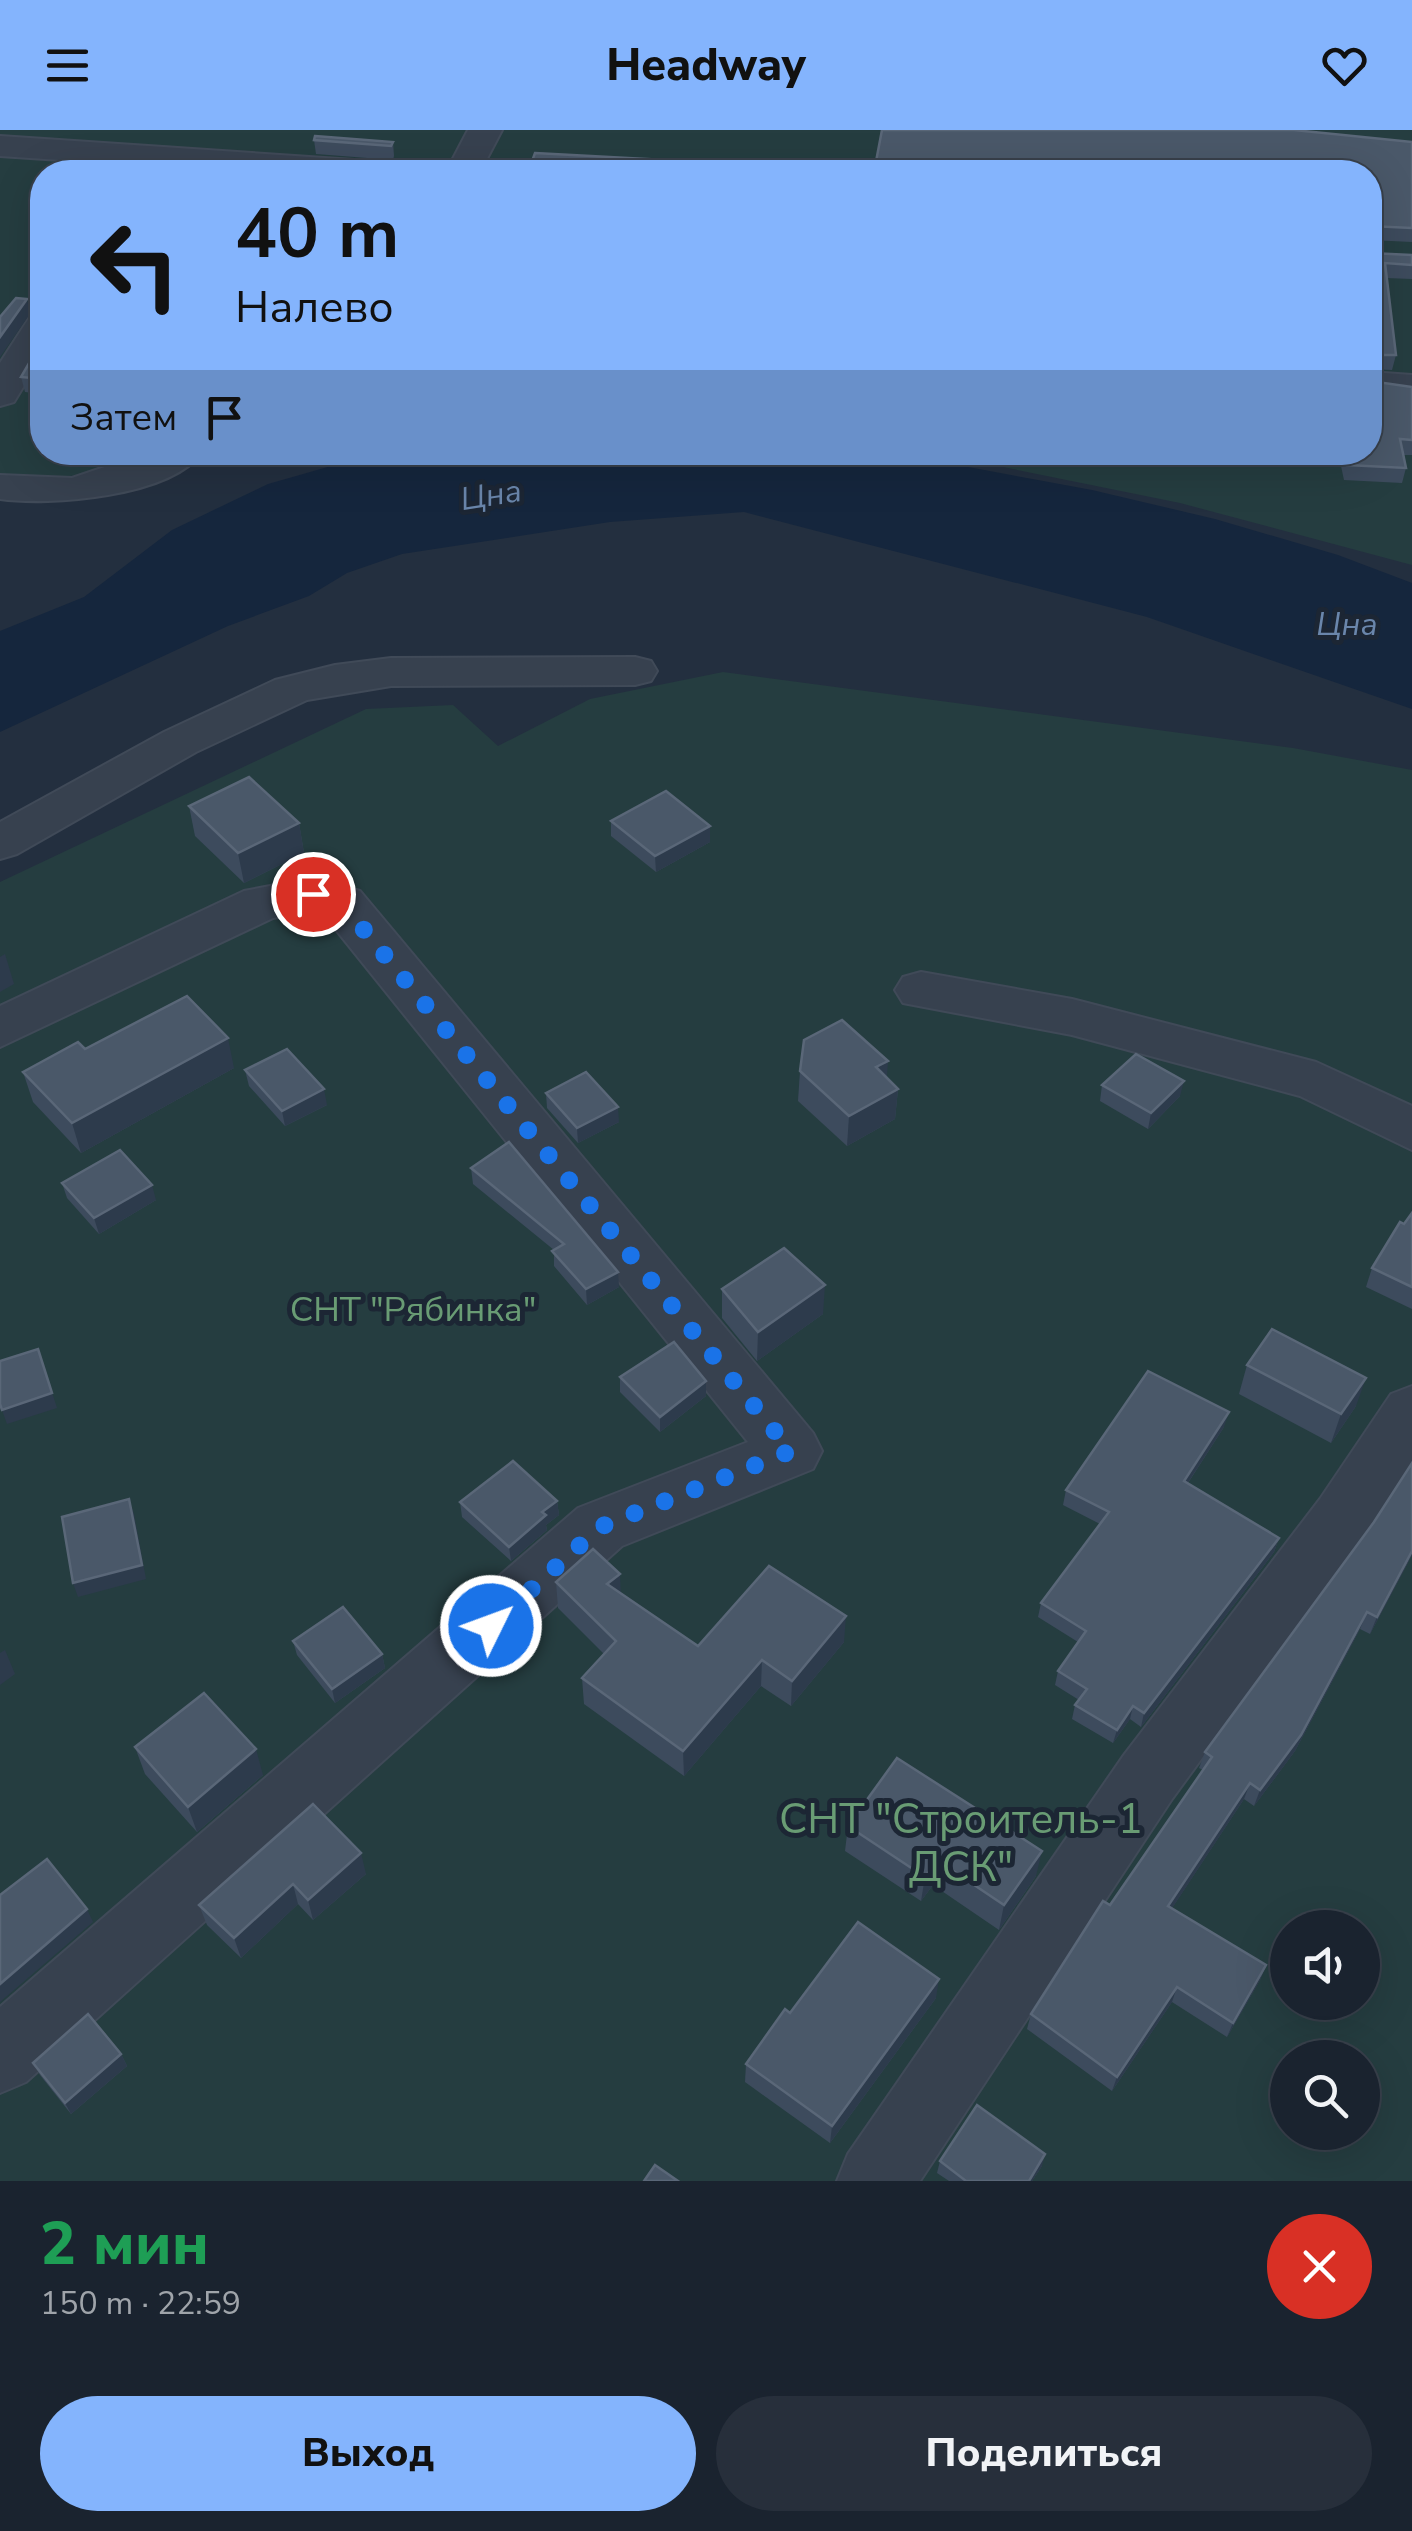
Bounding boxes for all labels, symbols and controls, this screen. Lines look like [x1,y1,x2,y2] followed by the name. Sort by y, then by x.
[606,35,806,96] text: Headway
[40,38,95,93] icon: menu
[1317,38,1372,93] icon: heart
[235,186,399,282] text: 40 m
[70,200,200,330] icon: left
[235,277,394,338] text: Налево
[197,390,252,445] icon: arrive
[70,392,177,443] text: Затем
[457,469,525,521] water label: Цна
[1316,603,1378,646] water label: Цна
[271,852,356,937] pin
[286,867,341,922] icon: arrive
[290,1286,536,1333] park label: СНТ "Рябинка"
[439,1574,543,1678] position arrow
[779,1791,1143,1896] park label: СНТ "Строитель-1 ДСК"
[1270,1910,1380,2150] map controls
[1270,1910,1380,2020] button: sound
[1270,2040,1380,2150] button: search
[40,2203,209,2285] text: 2 мин
[1267,2214,1372,2319] button: close
[40,2282,241,2325] text: 150 m · 22:59
[40,2396,696,2511] button: Выход
[716,2396,1372,2511] button: Поделиться

